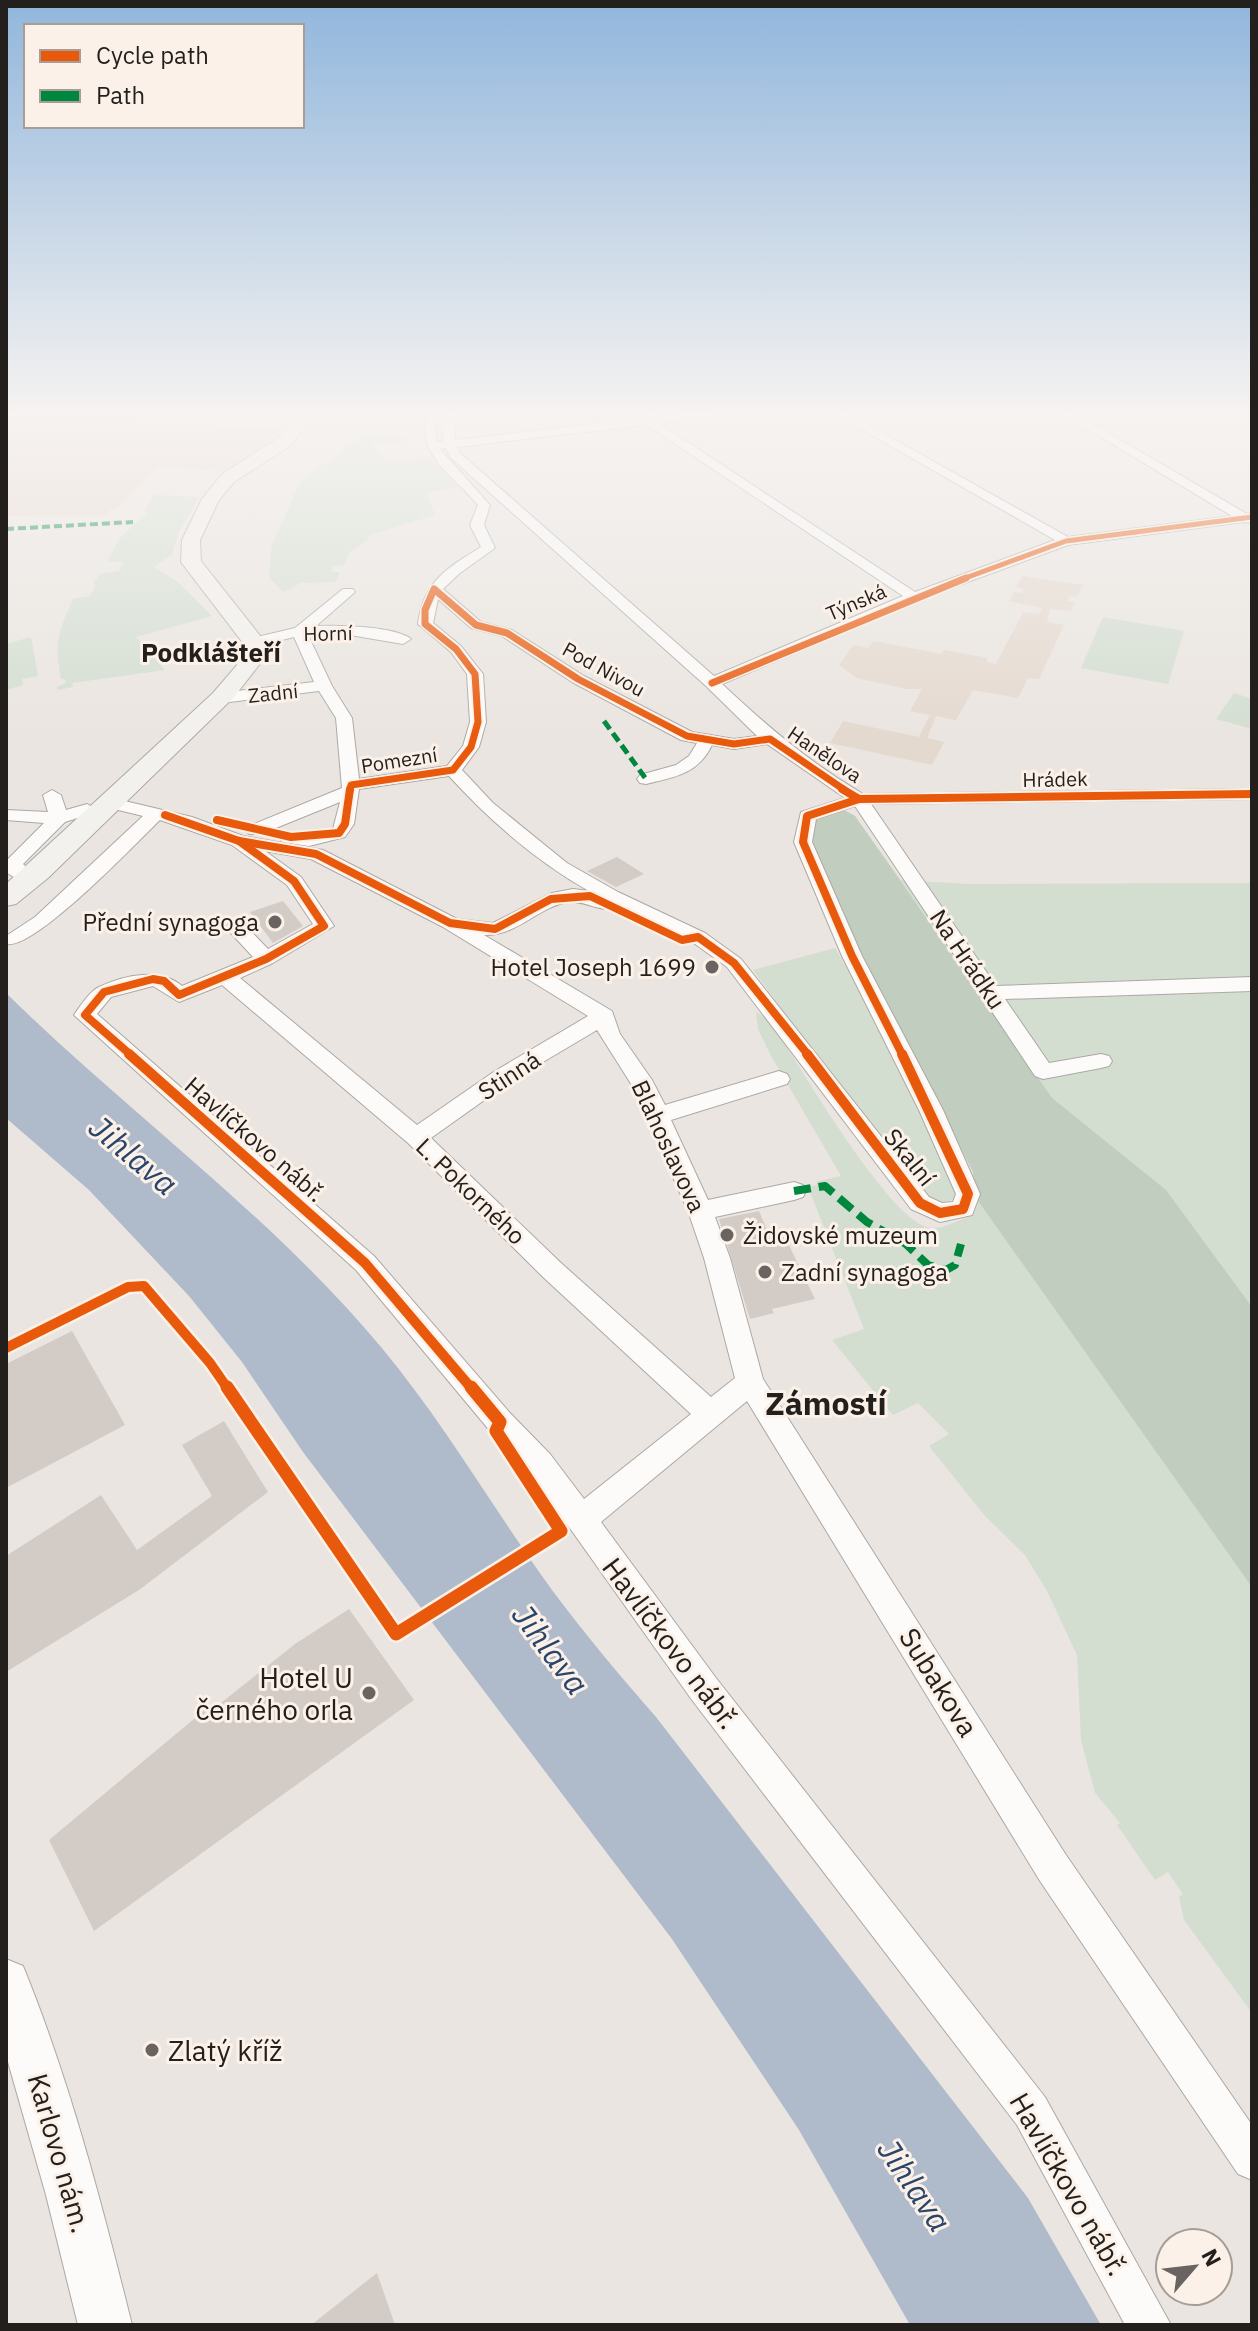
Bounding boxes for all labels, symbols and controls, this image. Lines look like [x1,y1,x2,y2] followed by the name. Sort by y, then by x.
[24,24,304,128] legend
[96,39,209,71] text: Cycle path
[96,79,145,111] text: Path
[822,577,890,627] street label: Týnská
[303,619,353,647] street label: Horní
[141,635,282,669] district label: Podklášteří
[558,635,650,703] street label: Pod Nivou
[247,677,299,709] street label: Zadní
[783,719,868,789] street label: Hanělova
[359,741,439,779] street label: Pomezní
[1022,765,1088,793] street label: Hrádek
[923,903,1013,1015] street label: Na Hrádku
[83,906,259,938] place label: Přední synagoga
[266,913,284,931] marker: Přední synagoga
[491,951,696,983] place label: Hotel Joseph 1699
[703,958,721,976] marker: Hotel Joseph 1699
[472,1043,547,1107] street label: Stinná
[178,1069,332,1209] street label: Havlíčkovo nábř.
[624,1075,714,1217] street label: Blahoslavova
[81,1106,187,1204] water label: Jihlava
[877,1121,943,1193] street label: Skalní
[409,1131,533,1251] street label: L. Pokorného
[743,1219,938,1251] place label: Židovské muzeum
[718,1226,736,1244] marker: Židovské muzeum
[781,1256,948,1288] place label: Zadní synagoga
[756,1263,774,1281] marker: Zadní synagoga
[765,1382,888,1424] district label: Zámostí
[594,1550,748,1736] street label: Havlíčkovo nábř.
[503,1595,599,1703] water label: Jihlava
[891,1621,987,1743] street label: Subakova
[195,1659,353,1728] place label: Hotel U černého orla
[360,1684,378,1702] marker: Hotel U černého orla
[168,2032,282,2069] place label: Zlatý kříž
[143,2041,161,2059] marker: Zlatý kříž
[20,2069,100,2237] street label: Karlovo nám.
[1002,2086,1136,2282] street label: Havlíčkovo nábř.
[869,2130,961,2240] water label: Jihlava
[1154,2227,1234,2307] north arrow
[1196,2244,1229,2271] text: N

